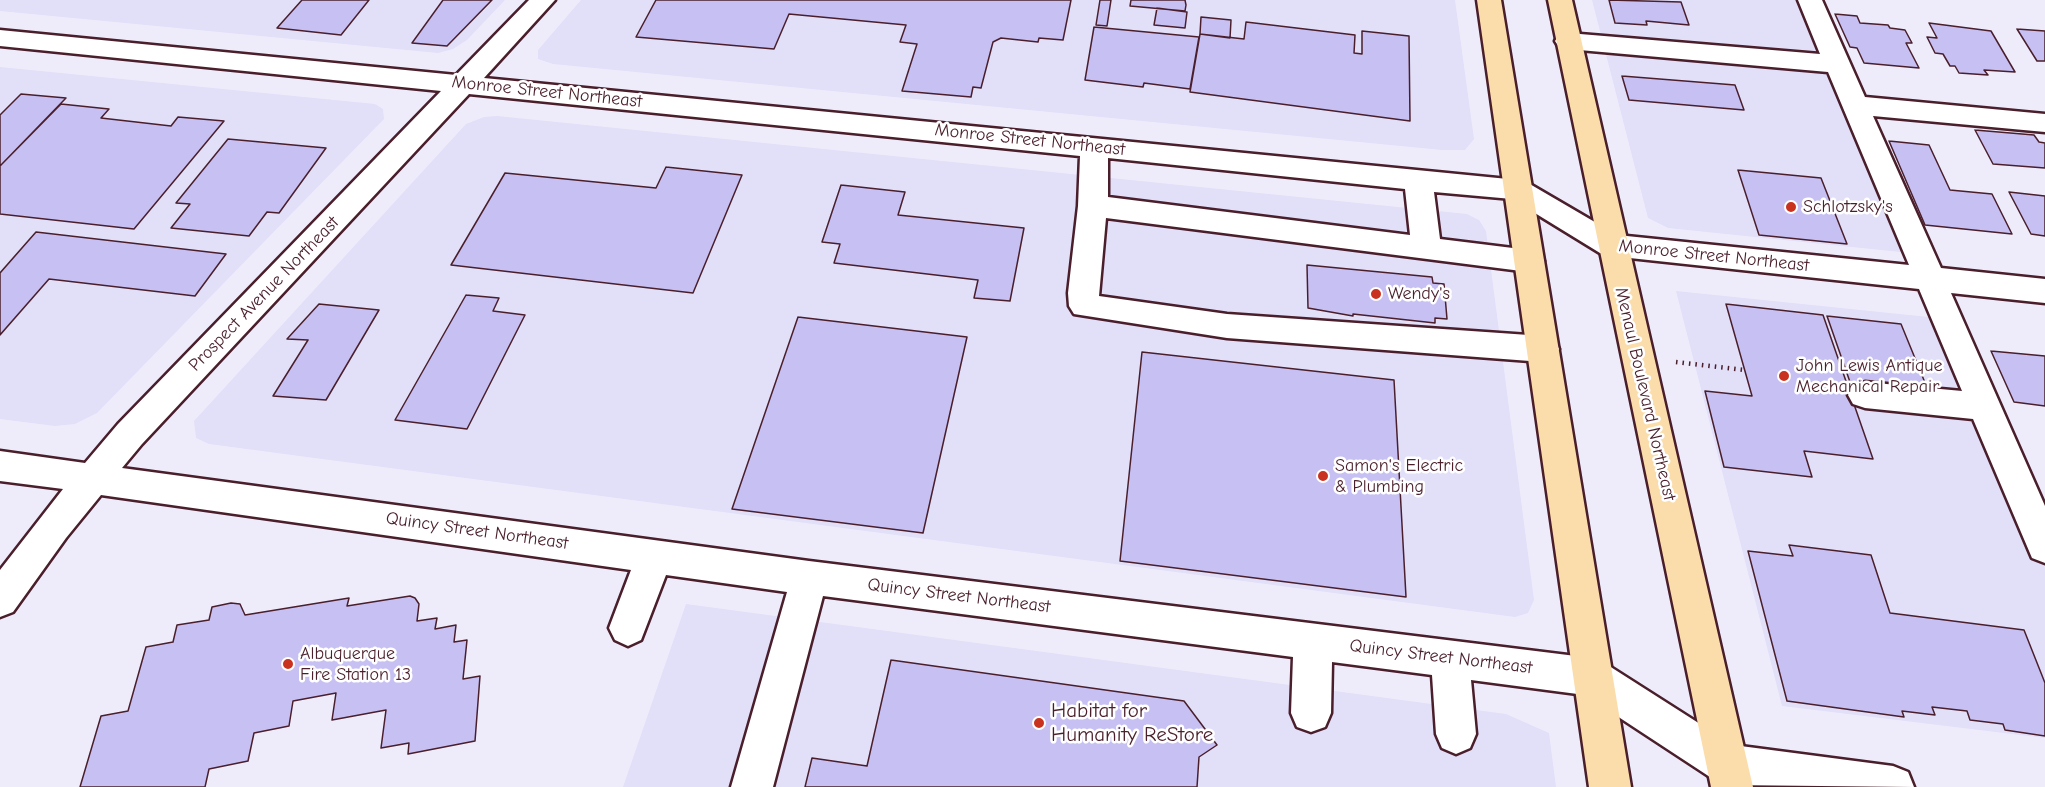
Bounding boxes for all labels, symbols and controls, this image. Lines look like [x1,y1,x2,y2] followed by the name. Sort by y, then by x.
[451,71,643,113] street label: Monroe Street Northeast
[934,119,1126,161] street label: Monroe Street Northeast
[1803,196,1893,218] place label: Schlotzsky's
[1784,200,1798,214] marker: Schlotzsky's
[184,212,344,376] street label: Prospect Avenue Northeast
[1618,235,1810,277] street label: Monroe Street Northeast
[1388,283,1450,305] place label: Wendy's
[1610,285,1680,503] street label: Menaul Boulevard Northeast
[1369,287,1383,301] marker: Wendy's
[1796,355,1943,398] place label: John Lewis Antique Mechanical Repair
[1777,369,1791,383] marker: John Lewis Antique Mechanical Repair
[1335,455,1463,498] place label: Samon's Electric & Plumbing
[1316,469,1330,483] marker: Samon's Electric & Plumbing
[384,507,570,555] street label: Quincy Street Northeast
[866,574,1052,618] street label: Quincy Street Northeast
[1348,635,1534,679] street label: Quincy Street Northeast
[300,643,411,686] place label: Albuquerque Fire Station 13
[281,657,295,671] marker: Albuquerque Fire Station 13
[1051,698,1213,748] place label: Habitat for Humanity ReStore
[1032,716,1046,730] marker: Habitat for Humanity ReStore

